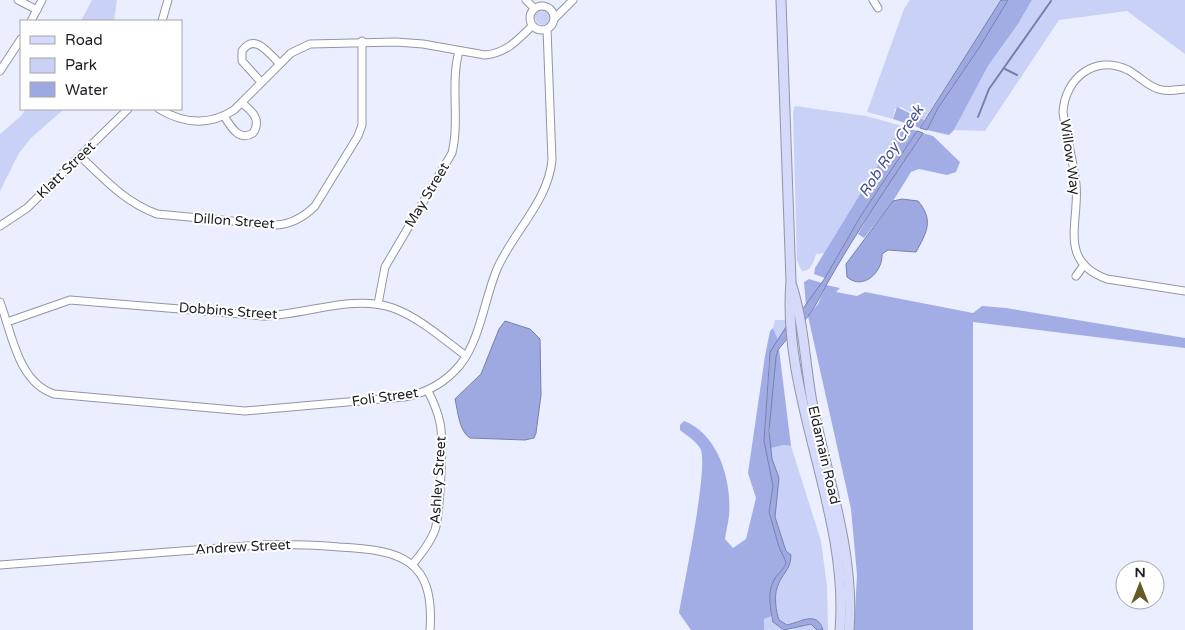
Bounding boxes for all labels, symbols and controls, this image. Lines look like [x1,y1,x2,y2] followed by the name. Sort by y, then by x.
[20,20,182,110] legend
[65,31,103,49] text: Road
[65,56,97,74] text: Park
[65,81,108,99] text: Water
[855,100,928,200] water label: Rob Roy Creek
[1056,118,1084,197] street label: Willow Way
[33,137,99,202] street label: Klatt Street
[401,159,453,230] street label: May Street
[193,210,276,232] street label: Dillon Street
[178,299,279,323] street label: Dobbins Street
[351,384,420,410] street label: Foli Street
[804,404,844,506] street label: Eldamain Road
[426,435,450,525] street label: Ashley Street
[195,536,292,558] street label: Andrew Street
[1115,560,1165,610] north arrow
[1134,564,1146,581] text: N

